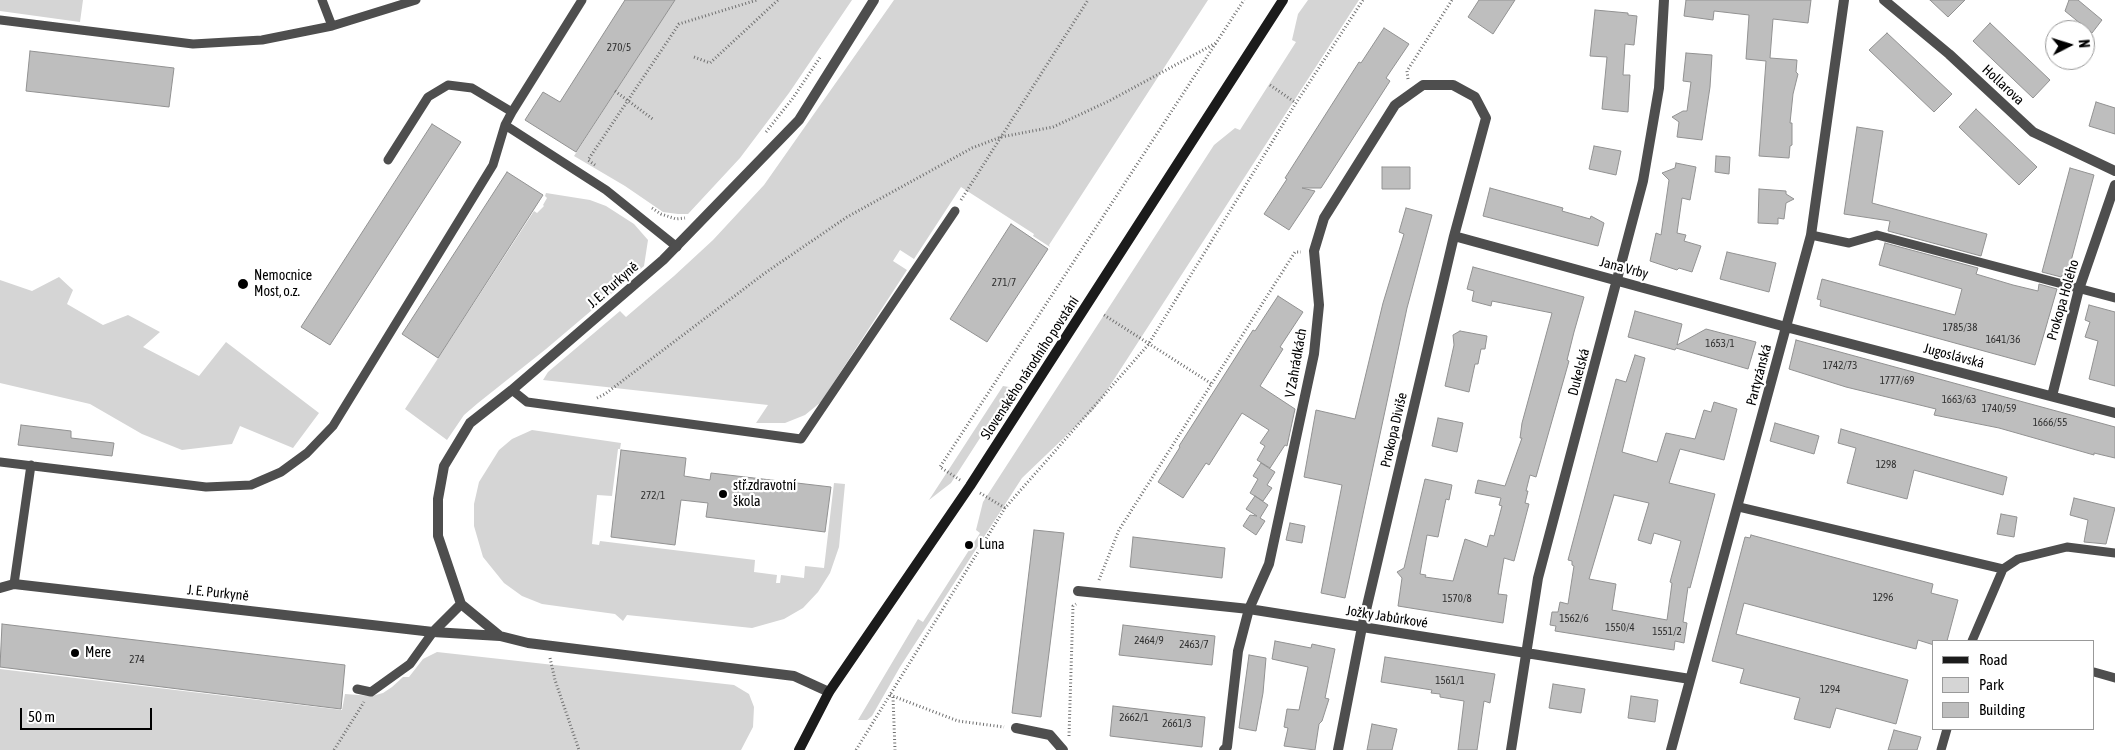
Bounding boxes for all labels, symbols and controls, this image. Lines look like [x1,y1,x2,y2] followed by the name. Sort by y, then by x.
[2045,20,2095,70] north arrow
[2076,39,2092,49] text: N
[607,41,631,55] house number: 270/5
[1978,61,2028,109] street label: Hollarova
[1598,253,1650,283] street label: Jana Vrby
[584,258,642,312] street label: J. E. Purkyně
[2043,258,2083,342] street label: Prokopa Holého
[254,268,312,300] place label: Nemocnice Most, o.z.
[992,276,1016,290] house number: 271/7
[236,277,250,291] marker: Nemocnice Most, o.z.
[977,293,1083,443] street label: Slovenského národního povstání
[1943,321,1977,335] house number: 1785/38
[1282,327,1310,399] street label: V Zahrádkách
[1986,333,2020,347] house number: 1641/36
[1705,337,1735,351] house number: 1653/1
[1922,340,1986,372] street label: Jugoslávská
[1743,342,1775,408] street label: Partyzánská
[1565,347,1593,397] street label: Dukelská
[1823,359,1857,373] house number: 1742/73
[1880,374,1914,388] house number: 1777/69
[1377,391,1411,469] street label: Prokopa Diviše
[1942,393,1976,407] house number: 1663/63
[1982,402,2016,416] house number: 1740/59
[2033,416,2067,430] house number: 1666/55
[1876,458,1896,472] house number: 1298
[733,478,796,511] place label: stř.zdravotní škola
[717,488,729,500] marker: stř.zdravotní škola
[641,489,665,503] house number: 272/1
[979,537,1004,553] place label: Luna
[963,539,975,551] marker: Luna
[186,581,250,605] street label: J. E. Purkyně
[1873,591,1893,605] house number: 1296
[1442,592,1472,606] house number: 1570/8
[1345,602,1429,632] street label: Jožky Jabůrkové
[1559,612,1589,626] house number: 1562/6
[1605,621,1635,635] house number: 1550/4
[1652,625,1682,639] house number: 1551/2
[1134,634,1164,648] house number: 2464/9
[1179,638,1209,652] house number: 2463/7
[1932,640,2095,730] legend
[85,645,111,661] place label: Mere
[69,647,81,659] marker: Mere
[1979,651,2008,668] text: Road
[129,653,145,667] house number: 274
[1435,674,1465,688] house number: 1561/1
[1979,676,2004,693] text: Park
[1820,683,1840,697] house number: 1294
[22,698,155,730] scale bar
[1979,701,2025,718] text: Building
[28,708,55,725] text: 50 m
[1119,711,1149,725] house number: 2662/1
[1162,717,1192,731] house number: 2661/3

